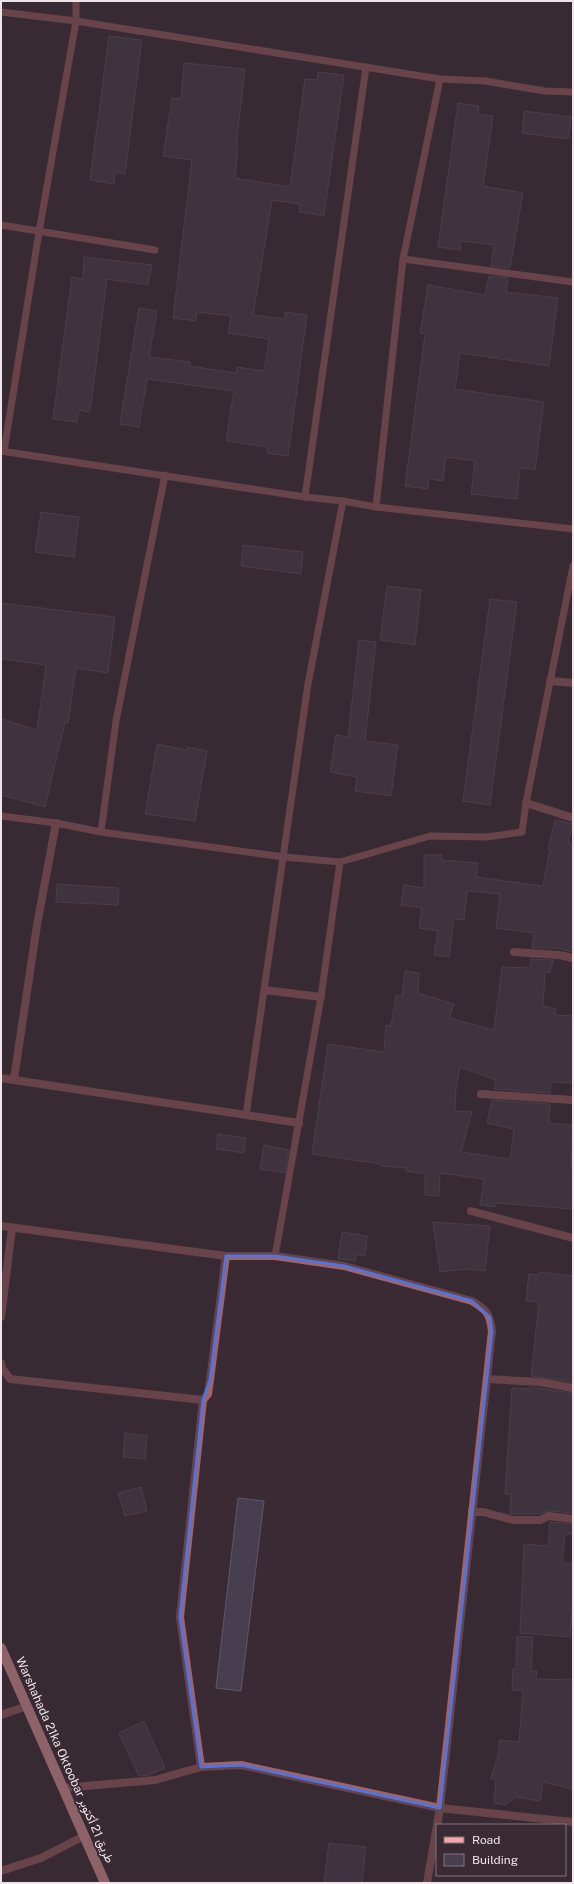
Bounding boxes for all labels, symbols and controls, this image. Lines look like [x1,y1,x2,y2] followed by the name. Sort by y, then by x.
[12,1655,117,1866] street label: Warshahada 21ka Oktoobar طريق 21 أكتوبر
[436,1824,566,1876] legend
[472,1833,500,1847] text: Road
[472,1853,518,1867] text: Building

